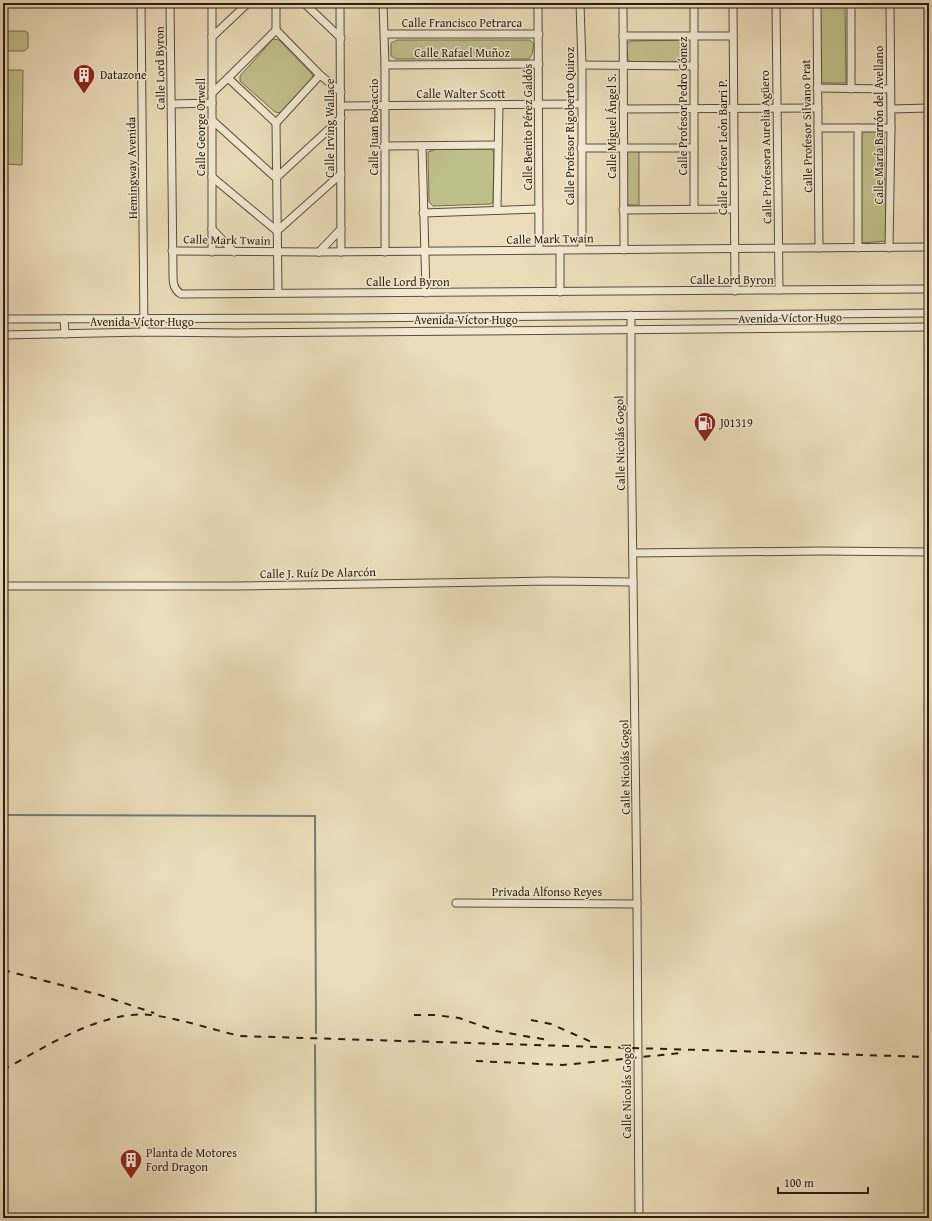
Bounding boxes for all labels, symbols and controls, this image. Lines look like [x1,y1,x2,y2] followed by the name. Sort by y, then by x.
[402,14,523,31] street label: Calle Francisco Petrarca
[150,26,169,110] street label: Calle Lord Byron
[674,37,691,175] street label: Calle Profesor Pedro Gómez
[414,44,510,61] street label: Calle Rafael Muñoz
[870,46,887,204] street label: Calle María Barrón del Avellano
[561,47,578,205] street label: Calle Profesor Rigoberto Quiroz
[797,59,816,193] street label: Calle Profesor Silvano Prat
[71,62,97,95] building icon: Datazone
[519,64,536,190] street label: Calle Benito Pérez Galdós
[100,66,147,83] place label: Datazone
[756,70,775,224] street label: Calle Profesora Aurelia Agüero
[603,73,620,178] street label: Calle Miguel Ángel S.
[192,77,209,176] street label: Calle George Orwell
[321,78,338,178] street label: Calle Irving Wallace
[365,79,382,175] street label: Calle Juan Bocaccio
[714,79,731,215] street label: Calle Profesor León Barri P.
[416,85,506,102] street label: Calle Walter Scott
[122,116,141,219] street label: Hemingway Avenida
[506,229,594,248] street label: Calle Mark Twain
[183,230,271,249] street label: Calle Mark Twain
[690,271,774,288] street label: Calle Lord Byron
[366,273,450,290] street label: Calle Lord Byron
[738,308,842,327] street label: Avenida Víctor Hugo
[414,311,518,328] street label: Avenida Víctor Hugo
[90,313,194,330] street label: Avenida Víctor Hugo
[610,395,629,491] street label: Calle Nicolás Gogol
[692,410,718,443] fuel station icon: J01319
[718,414,753,431] place label: J01319
[260,563,376,582] street label: Calle J. Ruíz De Alarcón
[615,719,634,815] street label: Calle Nicolás Gogol
[492,883,602,900] street label: Privada Alfonso Reyes
[618,1043,635,1138] street label: Calle Nicolás Gogol
[146,1144,237,1175] place label: Planta de Motores Ford Dragon
[118,1147,144,1180] building icon: Planta de Motores Ford Dragon
[778,1169,868,1195] scale bar
[784,1174,814,1191] text: 100 m

